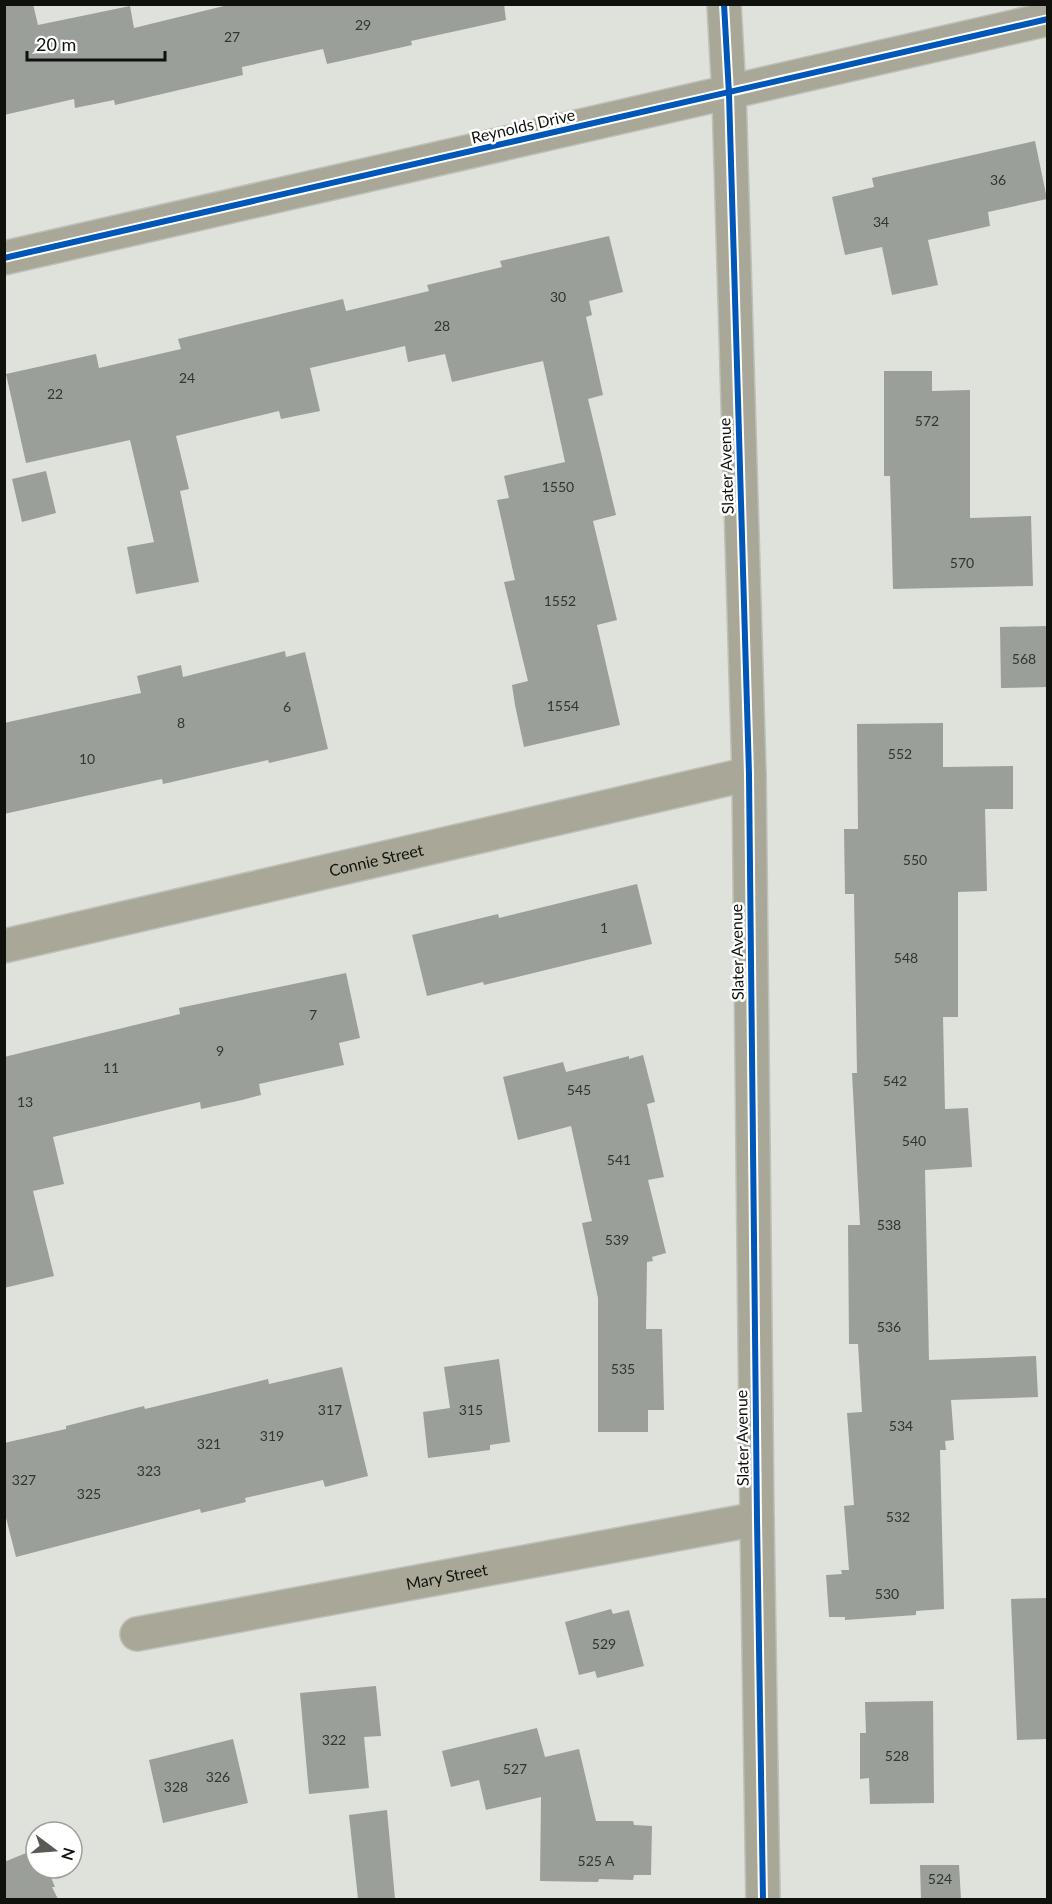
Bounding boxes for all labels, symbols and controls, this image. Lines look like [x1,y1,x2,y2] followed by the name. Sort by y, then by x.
[355,16,371,33] house number: 29
[27,24,165,62] scale bar
[224,28,240,45] house number: 27
[36,33,76,55] text: 20 m
[469,104,577,147] street label: Reynolds Drive
[990,171,1006,188] house number: 36
[873,213,889,230] house number: 34
[550,288,566,305] house number: 30
[434,317,450,334] house number: 28
[179,369,195,386] house number: 24
[47,385,63,402] house number: 22
[915,412,939,429] house number: 572
[714,418,737,514] street label: Slater Avenue
[542,478,574,495] house number: 1550
[950,554,974,571] house number: 570
[544,592,576,609] house number: 1552
[1012,650,1036,667] house number: 568
[547,697,579,714] house number: 1554
[283,698,291,715] house number: 6
[177,714,185,731] house number: 8
[888,745,912,762] house number: 552
[79,750,95,767] house number: 10
[327,839,425,880] street label: Connie Street
[903,851,927,868] house number: 550
[726,904,747,1000] street label: Slater Avenue
[600,919,608,936] house number: 1
[894,949,918,966] house number: 548
[309,1006,317,1023] house number: 7
[216,1042,224,1059] house number: 9
[103,1059,119,1076] house number: 11
[883,1072,907,1089] house number: 542
[567,1081,591,1098] house number: 545
[17,1093,33,1110] house number: 13
[902,1132,926,1149] house number: 540
[607,1151,631,1168] house number: 541
[877,1216,901,1233] house number: 538
[605,1231,629,1248] house number: 539
[877,1318,901,1335] house number: 536
[611,1360,635,1377] house number: 535
[731,1390,752,1486] street label: Slater Avenue
[318,1401,342,1418] house number: 317
[459,1401,483,1418] house number: 315
[889,1417,913,1434] house number: 534
[260,1427,284,1444] house number: 319
[197,1435,221,1452] house number: 321
[137,1462,161,1479] house number: 323
[12,1471,36,1488] house number: 327
[77,1485,101,1502] house number: 325
[886,1508,910,1525] house number: 532
[404,1559,489,1593] street label: Mary Street
[875,1585,899,1602] house number: 530
[592,1635,616,1652] house number: 529
[322,1731,346,1748] house number: 322
[885,1747,909,1764] house number: 528
[503,1760,527,1777] house number: 527
[206,1768,230,1785] house number: 326
[164,1778,188,1795] house number: 328
[24,1820,84,1880] north arrow
[58,1846,80,1863] text: N
[578,1852,615,1869] house number: 525 A
[928,1870,952,1887] house number: 524

